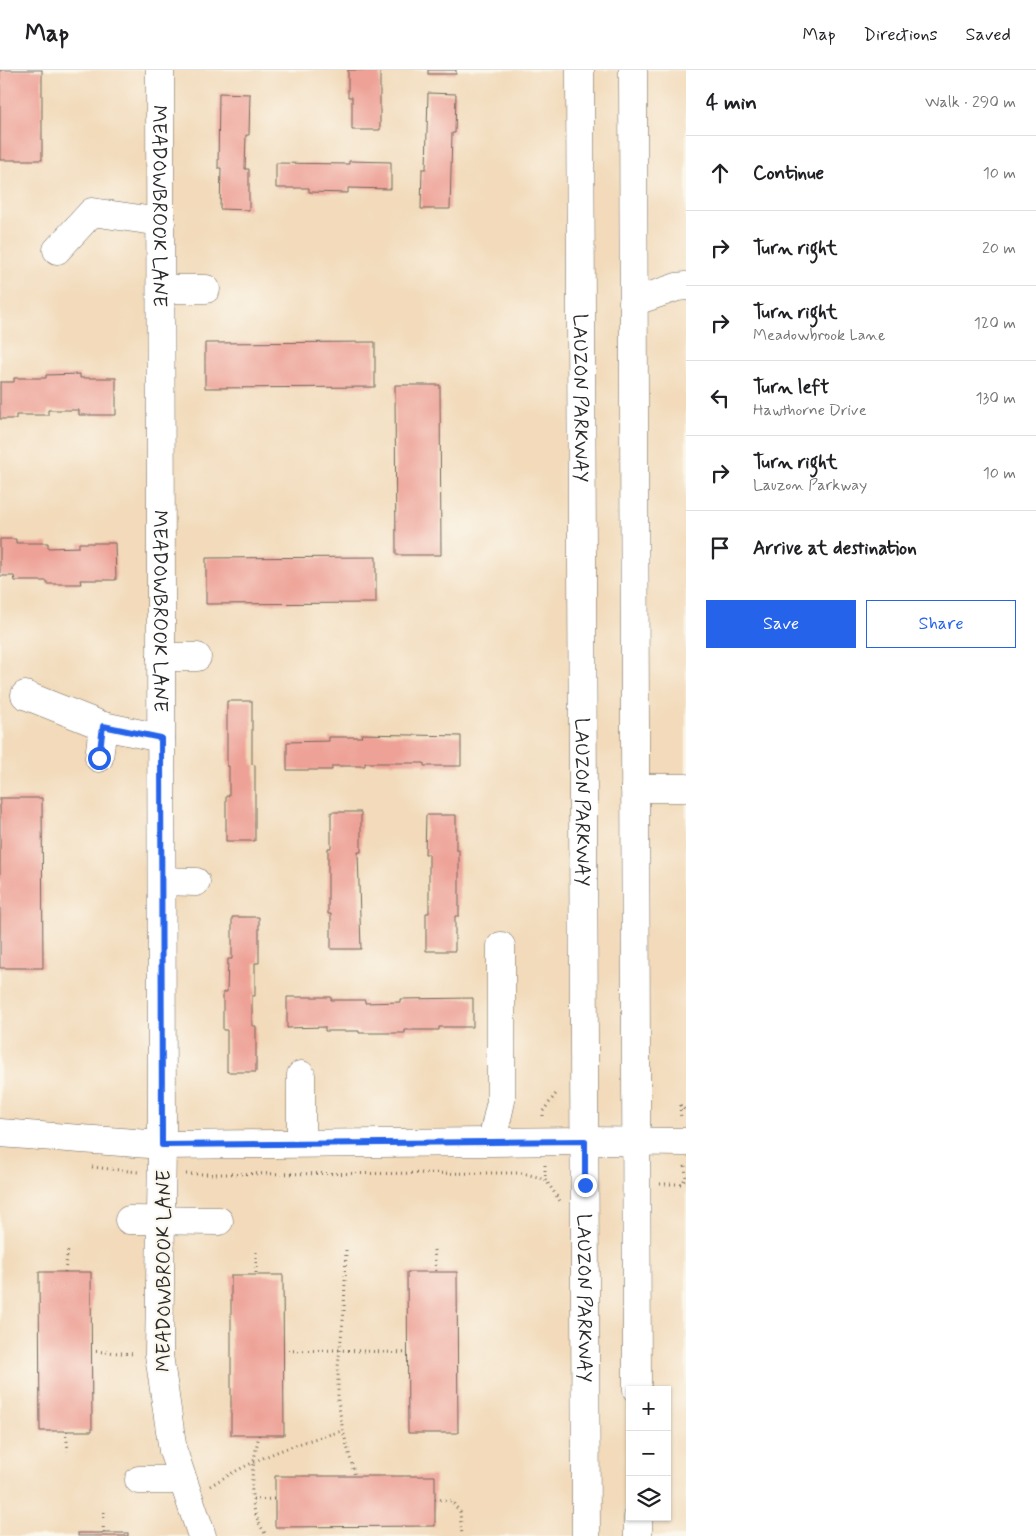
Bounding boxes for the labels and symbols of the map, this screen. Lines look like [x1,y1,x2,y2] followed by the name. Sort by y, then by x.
[145,105,172,307] street label: MEADOWBROOK LANE
[566,314,594,482] street label: LAUZON PARKWAY
[146,510,173,712] street label: MEADOWBROOK LANE
[568,718,595,886] street label: LAUZON PARKWAY
[88,747,111,770] route start
[151,1170,178,1372] street label: MEADOWBROOK LANE
[574,1174,597,1197] route end
[570,1214,597,1382] street label: LAUZON PARKWAY

